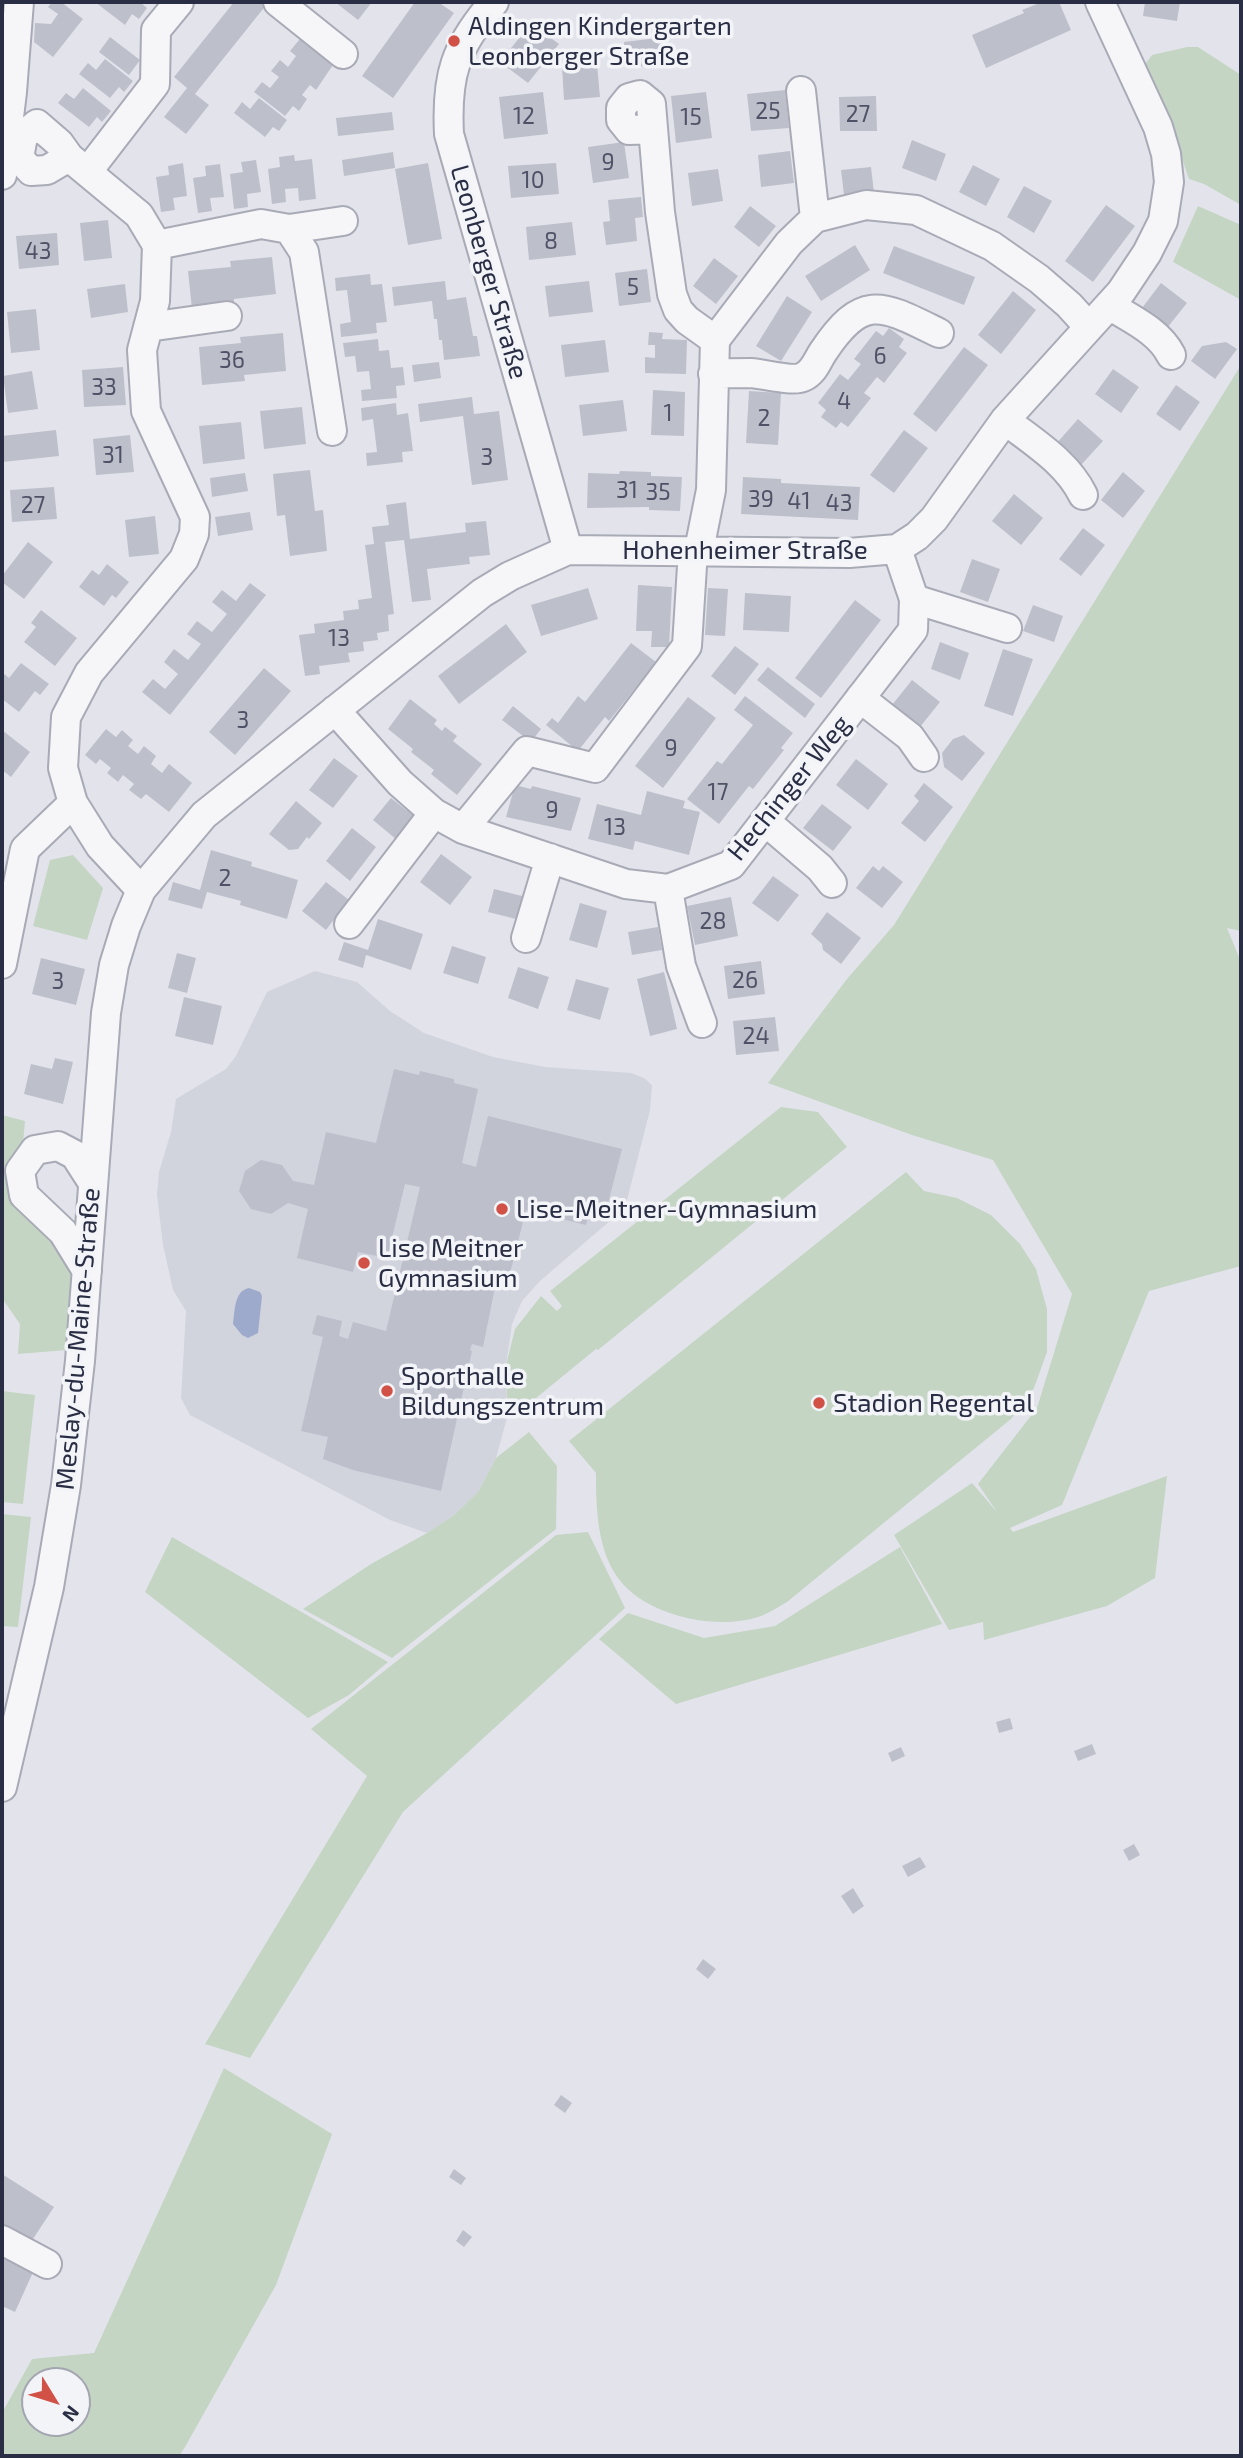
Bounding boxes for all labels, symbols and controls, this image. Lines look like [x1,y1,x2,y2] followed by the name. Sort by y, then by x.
[468,10,732,72] place label: Aldingen Kindergarten Leonberger Straße
[446,33,462,49] marker: Aldingen Kindergarten Leonberger Straße
[755,97,781,125] house number: 25
[846,100,870,128] house number: 27
[513,102,535,130] house number: 12
[680,103,702,131] house number: 15
[601,148,615,176] house number: 9
[443,161,535,383] street label: Leonberger Straße
[521,166,545,194] house number: 10
[544,227,558,255] house number: 8
[25,237,51,265] house number: 43
[627,273,639,301] house number: 5
[873,342,887,370] house number: 6
[219,346,245,374] house number: 36
[91,373,117,401] house number: 33
[837,387,851,415] house number: 4
[663,399,673,427] house number: 1
[758,404,770,432] house number: 2
[102,441,124,469] house number: 31
[481,443,493,471] house number: 3
[616,476,638,504] house number: 31
[645,478,671,506] house number: 35
[748,485,774,513] house number: 39
[787,487,811,515] house number: 41
[826,489,852,517] house number: 43
[21,491,45,519] house number: 27
[622,534,868,566] street label: Hohenheimer Straße
[328,624,350,652] house number: 13
[237,706,249,734] house number: 3
[721,709,857,867] street label: Hechinger Weg
[664,734,678,762] house number: 9
[708,778,728,806] house number: 17
[545,796,559,824] house number: 9
[604,813,626,841] house number: 13
[219,864,231,892] house number: 2
[700,907,726,935] house number: 28
[732,966,758,994] house number: 26
[52,967,64,995] house number: 3
[742,1022,770,1050] house number: 24
[49,1187,107,1491] street label: Meslay-du-Maine-Straße
[516,1193,817,1225] place label: Lise-Meitner-Gymnasium
[494,1201,510,1217] marker: Lise-Meitner-Gymnasium
[378,1232,523,1294] place label: Lise Meitner Gymnasium
[356,1255,372,1271] marker: Lise Meitner Gymnasium
[401,1360,604,1422] place label: Sporthalle Bildungszentrum
[379,1383,395,1399] marker: Sporthalle Bildungszentrum
[833,1387,1034,1419] place label: Stadion Regental
[811,1395,827,1411] marker: Stadion Regental
[21,2367,91,2437] north arrow
[58,2402,85,2426] text: N

